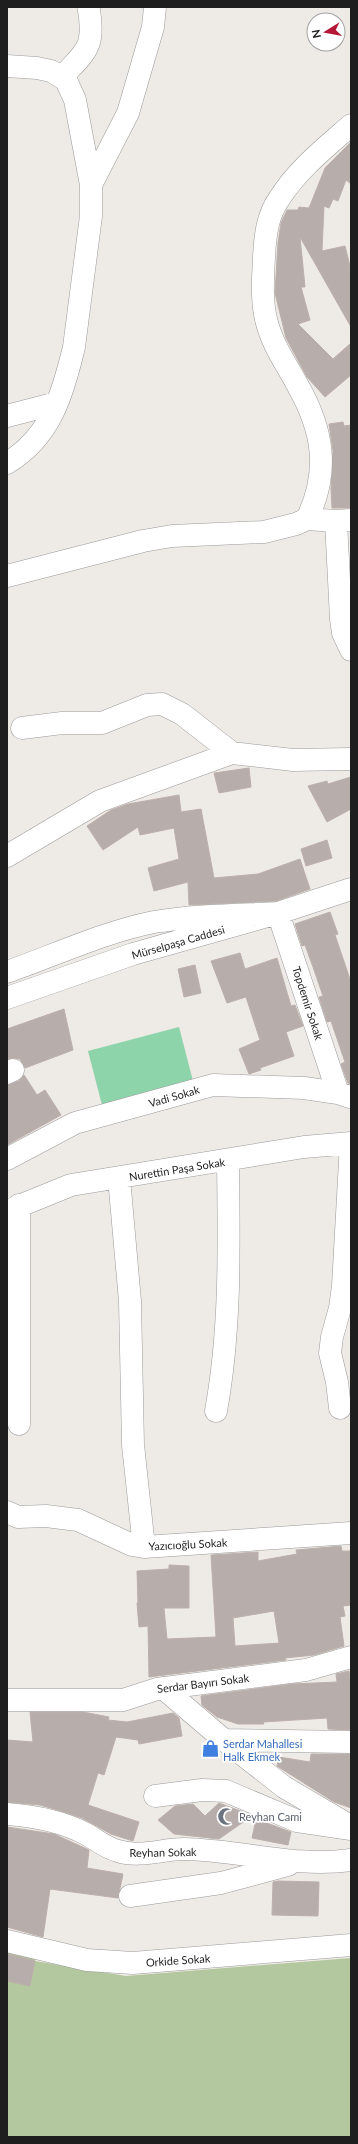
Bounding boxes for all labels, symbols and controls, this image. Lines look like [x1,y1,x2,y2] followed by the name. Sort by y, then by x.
[306,12,346,52] north arrow
[309,29,323,39] text: N
[130,922,226,962] street label: Mürselpaşa Caddesi
[290,965,326,1042] street label: Topdemir Sokak
[147,1082,201,1109] street label: Vadi Sokak
[128,1155,226,1183] street label: Nurettin Paşa Sokak
[148,1535,228,1553] street label: Yazıcıoğlu Sokak
[156,1671,250,1695] street label: Serdar Bayırı Sokak
[223,1737,303,1763] place label: Serdar Mahallesi Halk Ekmek
[200,1739,220,1759] shop icon: Serdar Mahallesi Halk Ekmek
[216,1806,236,1826] mosque icon: Reyhan Cami
[239,1810,302,1823] place label: Reyhan Cami
[129,1845,197,1859] street label: Reyhan Sokak
[145,1951,211,1969] street label: Orkide Sokak

